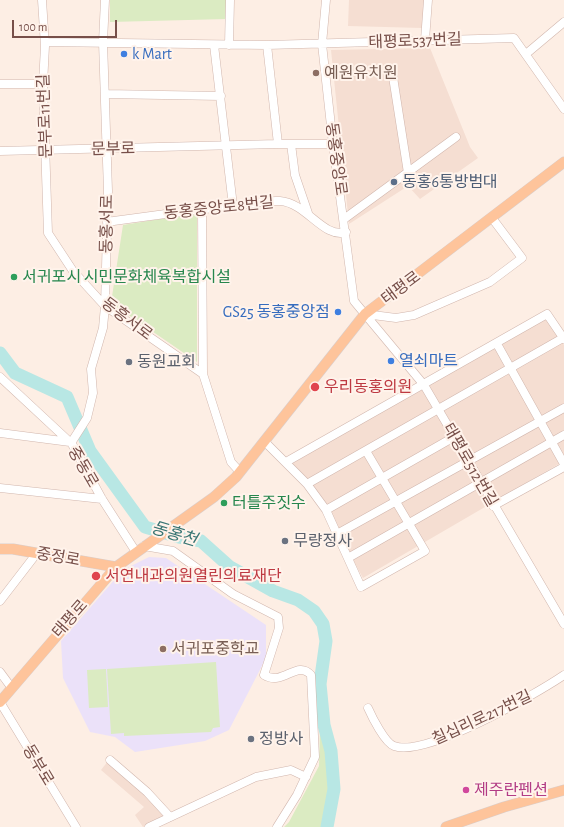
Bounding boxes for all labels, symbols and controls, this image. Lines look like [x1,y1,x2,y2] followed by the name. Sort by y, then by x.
[14,12,119,38] scale bar
[19,21,47,33] text: 100 m
[368,30,462,52] street label: 태평로537번길
[132,44,172,64] place label: k Mart
[119,49,129,59] marker: k Mart
[324,63,398,83] place label: 예원유치원
[311,68,321,78] marker: 예원유치원
[34,73,56,159] street label: 문부로11번길
[321,121,351,197] street label: 동홍중앙로
[91,139,135,159] street label: 문부로
[402,172,498,192] place label: 동홍6통방범대
[389,177,399,187] marker: 동홍6통방범대
[163,193,275,223] street label: 동홍중앙로8번길
[97,194,117,254] street label: 동홍서로
[22,267,231,287] place label: 서귀포시 시민문화체육복합시설
[378,267,424,309] street label: 태평로
[9,272,19,282] marker: 서귀포시 시민문화체육복합시설
[98,294,156,344] street label: 동흥서로
[223,302,330,322] place label: GS25 동홍중앙점
[333,307,343,317] marker: GS25 동홍중앙점
[399,351,458,371] place label: 열쇠마트
[137,352,196,372] place label: 동원교회
[386,356,396,366] marker: 열쇠마트
[124,357,134,367] marker: 동원교회
[324,377,412,397] place label: 우리동홍의원
[309,381,321,393] marker: 우리동홍의원
[438,420,502,510] street label: 태평로512번길
[64,443,102,491] street label: 중동로
[232,493,306,513] place label: 터틀주짓수
[219,498,229,508] marker: 터틀주짓수
[149,517,199,551] water label: 동홍천
[293,531,352,551] place label: 무량정사
[280,536,290,546] marker: 무량정사
[35,544,81,570] street label: 중정로
[105,566,282,586] place label: 서연내과의원열린의료재단
[90,570,102,582] marker: 서연내과의원열린의료재단
[48,596,92,642] street label: 태평로
[171,639,259,659] place label: 서귀포중학교
[158,644,168,654] marker: 서귀포중학교
[429,687,535,749] street label: 칠십리로217번길
[259,729,303,749] place label: 정방사
[246,734,256,744] marker: 정방사
[18,741,58,789] street label: 동부로
[474,780,548,800] place label: 제주란펜션
[461,785,471,795] marker: 제주란펜션

